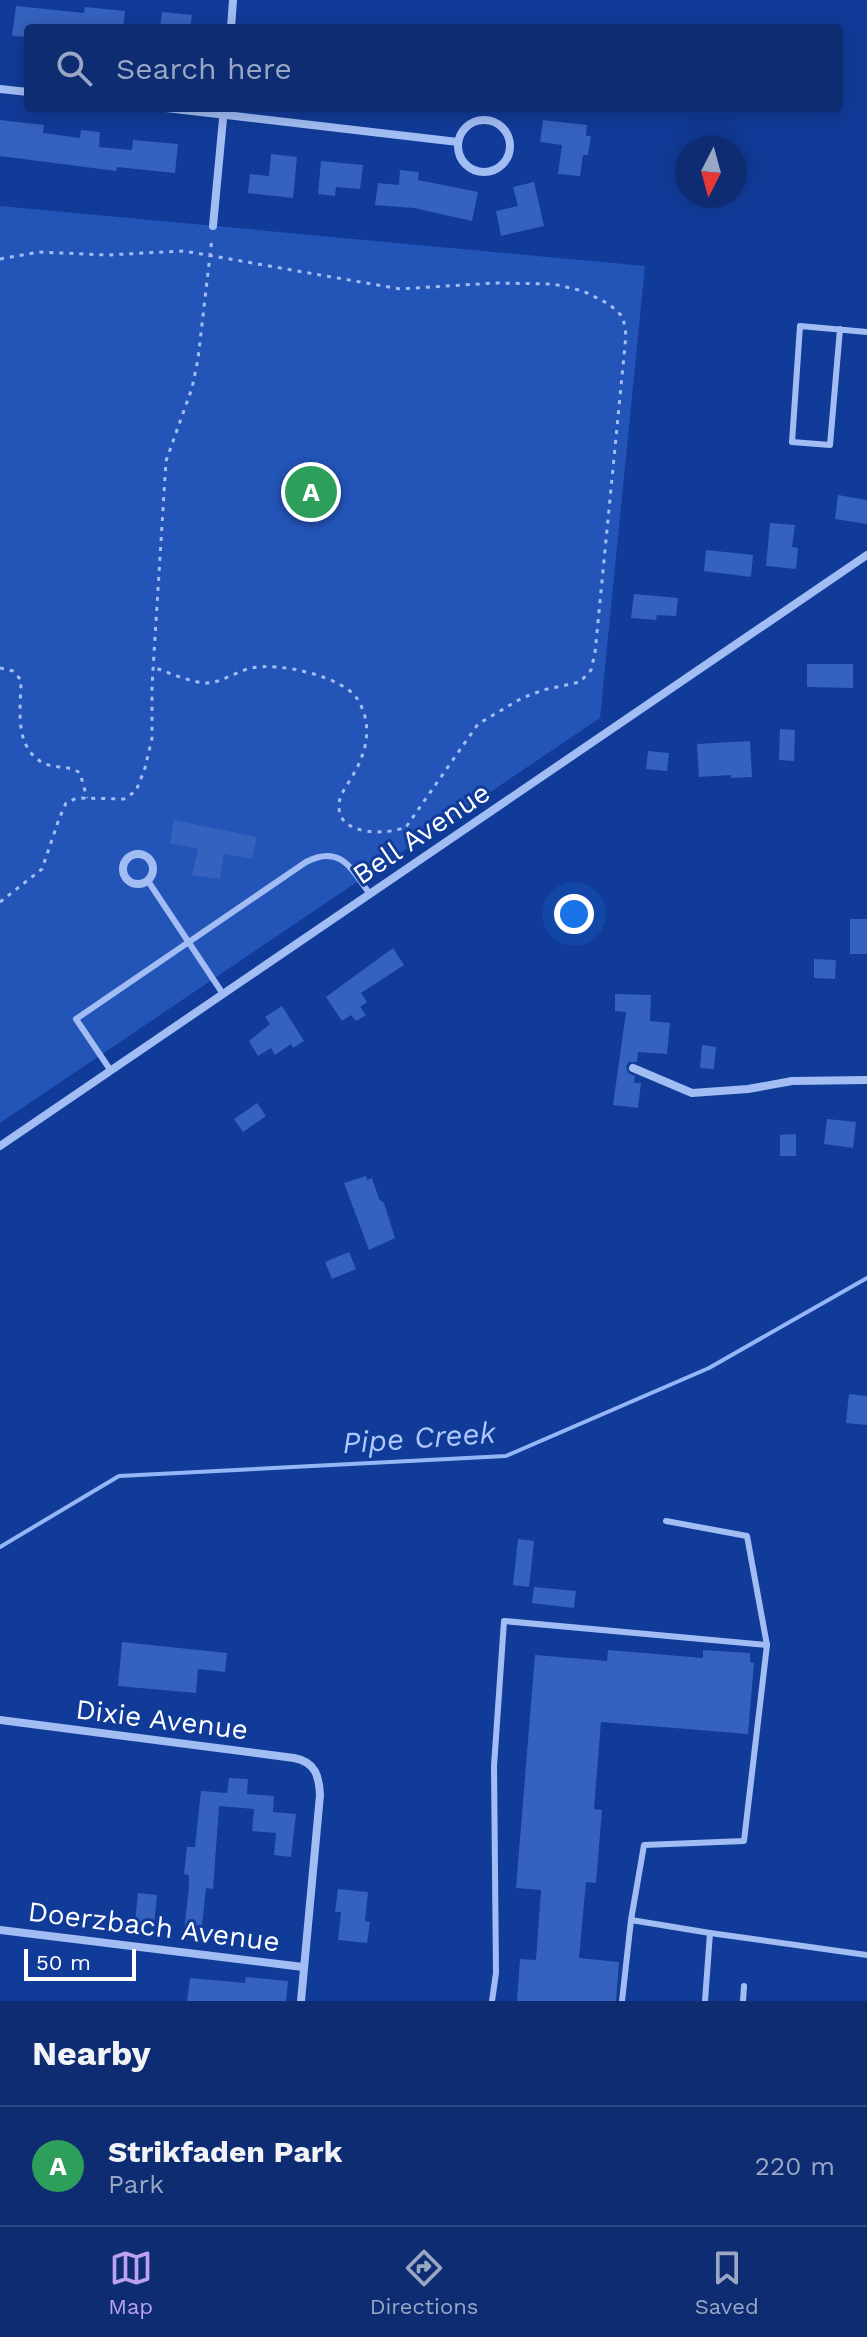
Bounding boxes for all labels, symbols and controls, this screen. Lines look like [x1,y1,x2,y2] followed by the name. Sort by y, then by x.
[24,24,843,112] search box
[52,46,96,90] icon: search
[116,51,292,86] text: Search here
[675,136,747,208] north arrow
[285,462,337,522] pin: A
[347,776,496,891] street label: Bell Avenue
[554,894,594,934] your location
[341,1415,498,1460] water label: Pipe Creek
[74,1693,250,1746] street label: Dixie Avenue
[26,1895,282,1958] street label: Doerzbach Avenue
[24,1945,136,1981] scale bar
[36,1950,91,1975] text: 50 m
[32,2033,151,2073] text: Nearby
[108,2134,342,2169] text: Strikfaden Park
[49,2151,67,2181] text: A
[755,2151,835,2181] text: 220 m
[108,2169,164,2199] text: Park
[108,2246,153,2319] tab: Map
[370,2246,478,2319] tab: Directions
[695,2246,759,2319] tab: Saved

